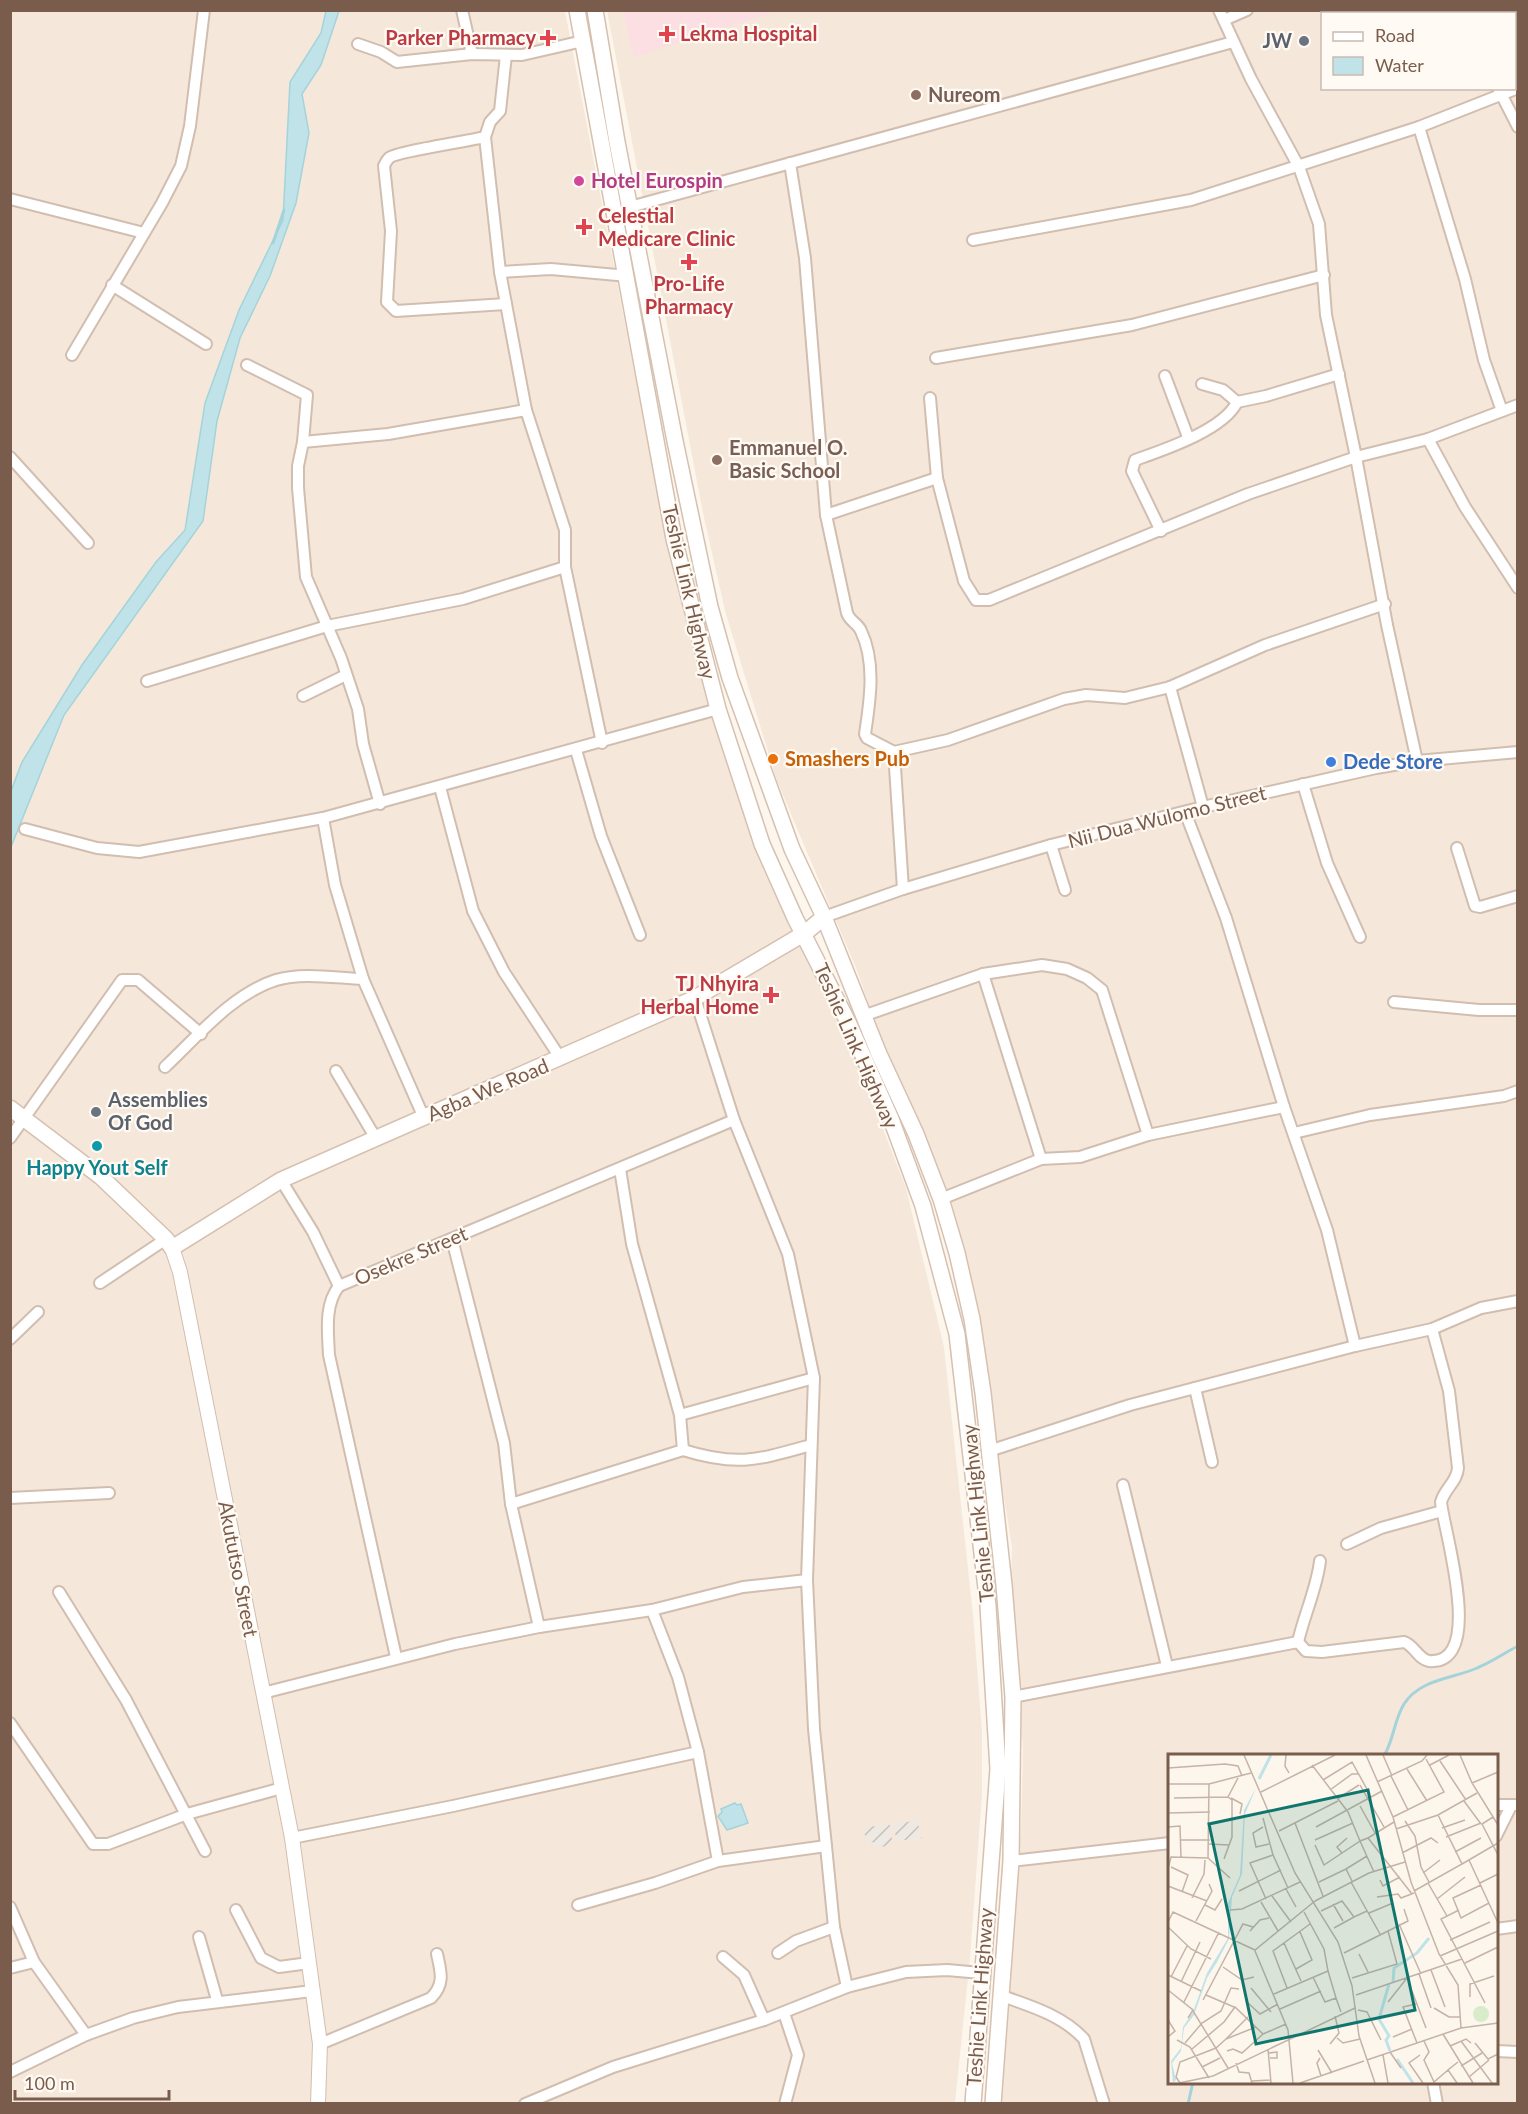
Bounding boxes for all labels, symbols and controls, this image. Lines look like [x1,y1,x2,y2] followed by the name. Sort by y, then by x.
[1321,12,1516,90] legend
[680,21,817,45] place label: Lekma Hospital
[1375,24,1415,46] text: Road
[385,25,536,49] place label: Parker Pharmacy
[658,25,676,43] marker: Lekma Hospital
[1262,28,1292,52] place label: JW
[541,31,555,45] marker: Parker Pharmacy
[1297,34,1311,48] marker: JW
[1375,54,1424,76] text: Water
[928,82,1001,106] place label: Nureom
[909,88,923,102] marker: Nureom
[591,168,723,192] place label: Hotel Eurospin
[572,174,586,188] marker: Hotel Eurospin
[598,203,736,250] place label: Celestial Medicare Clinic
[575,218,593,236] marker: Celestial Medicare Clinic
[682,255,696,269] marker: Pro-Life Pharmacy
[645,271,734,318] place label: Pro-Life Pharmacy
[729,435,848,482] place label: Emmanuel O. Basic School
[710,453,724,467] marker: Emmanuel O. Basic School
[658,502,722,682] street label: Teshie Link Highway
[785,746,909,770] place label: Smashers Pub
[1343,749,1443,773] place label: Dede Store
[766,752,780,766] marker: Smashers Pub
[1324,755,1338,769] marker: Dede Store
[1065,780,1268,852] street label: Nii Dua Wulomo Street
[810,959,905,1133] street label: Teshie Link Highway
[640,971,759,1018] place label: TJ Nhyira Herbal Home
[764,988,778,1002] marker: TJ Nhyira Herbal Home
[423,1053,552,1125] street label: Agba We Road
[107,1087,208,1134] place label: Assemblies Of God
[89,1105,103,1119] marker: Assemblies Of God
[90,1139,104,1153] marker: Happy Yout Self
[26,1155,169,1179] place label: Happy Yout Self
[350,1221,471,1290] street label: Osekre Street
[956,1422,998,1603] street label: Teshie Link Highway
[214,1499,264,1639] street label: Akututso Street
[1168,1754,1498,2084] inset map
[961,1906,997,2087] street label: Teshie Link Highway
[15,2063,170,2101] scale bar
[24,2072,75,2094] text: 100 m

